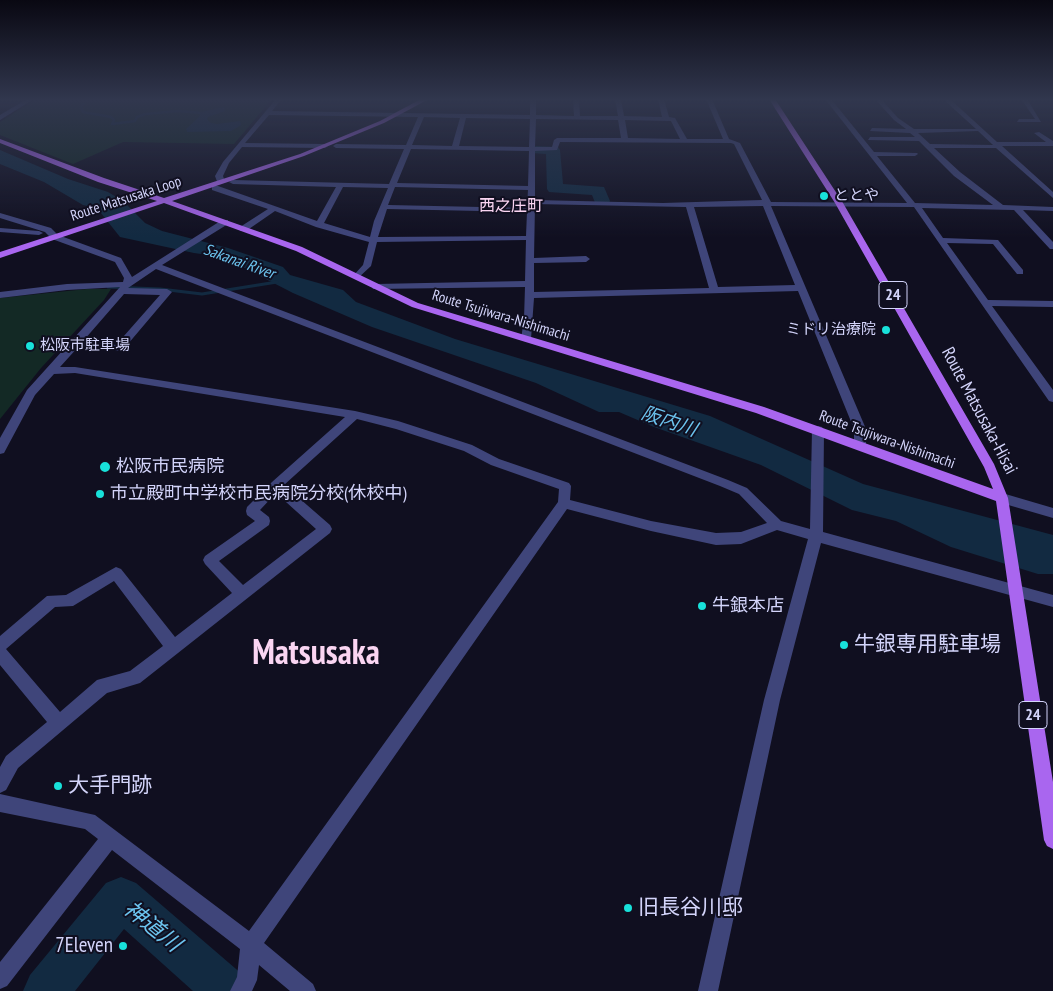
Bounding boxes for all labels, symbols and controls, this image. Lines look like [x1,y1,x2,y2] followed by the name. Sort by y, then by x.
[68,173,184,225] street label: Route Matsusaka Loop
[834,187,879,205] place label: ととや
[818,190,830,202] marker: ととや
[479,196,543,216] district label: 西之庄町
[201,240,277,284] water label: Sakanai River
[879,282,907,308] road number: 24
[430,286,572,346] street label: Route Tsujiwara-Nishimachi
[786,321,876,339] place label: ミドリ治療院
[880,324,892,336] marker: ミドリ治療院
[40,337,130,355] place label: 松阪市駐車場
[24,340,36,352] marker: 松阪市駐車場
[936,344,1022,478] street label: Route Matsusaka-Hisai
[638,402,700,442] water label: 阪内川
[817,407,957,473] street label: Route Tsujiwara-Nishimachi
[116,456,224,478] place label: 松阪市民病院
[98,460,112,474] marker: 松阪市民病院
[110,483,406,505] place label: 市立殿町中学校市民病院分校(休校中)
[94,488,106,500] marker: 市立殿町中学校市民病院分校(休校中)
[712,595,784,617] place label: 牛銀本店
[696,600,708,612] marker: 牛銀本店
[854,632,1001,658] place label: 牛銀専用駐車場
[252,634,380,674] district label: Matsusaka
[838,639,850,651] marker: 牛銀専用駐車場
[1019,702,1047,728] road number: 24
[68,773,152,799] place label: 大手門跡
[52,780,64,792] marker: 大手門跡
[638,895,743,921] place label: 旧長谷川邸
[118,896,186,958] water label: 神道川
[622,902,634,914] marker: 旧長谷川邸
[55,933,113,959] place label: 7Eleven
[117,940,129,952] marker: 7Eleven

